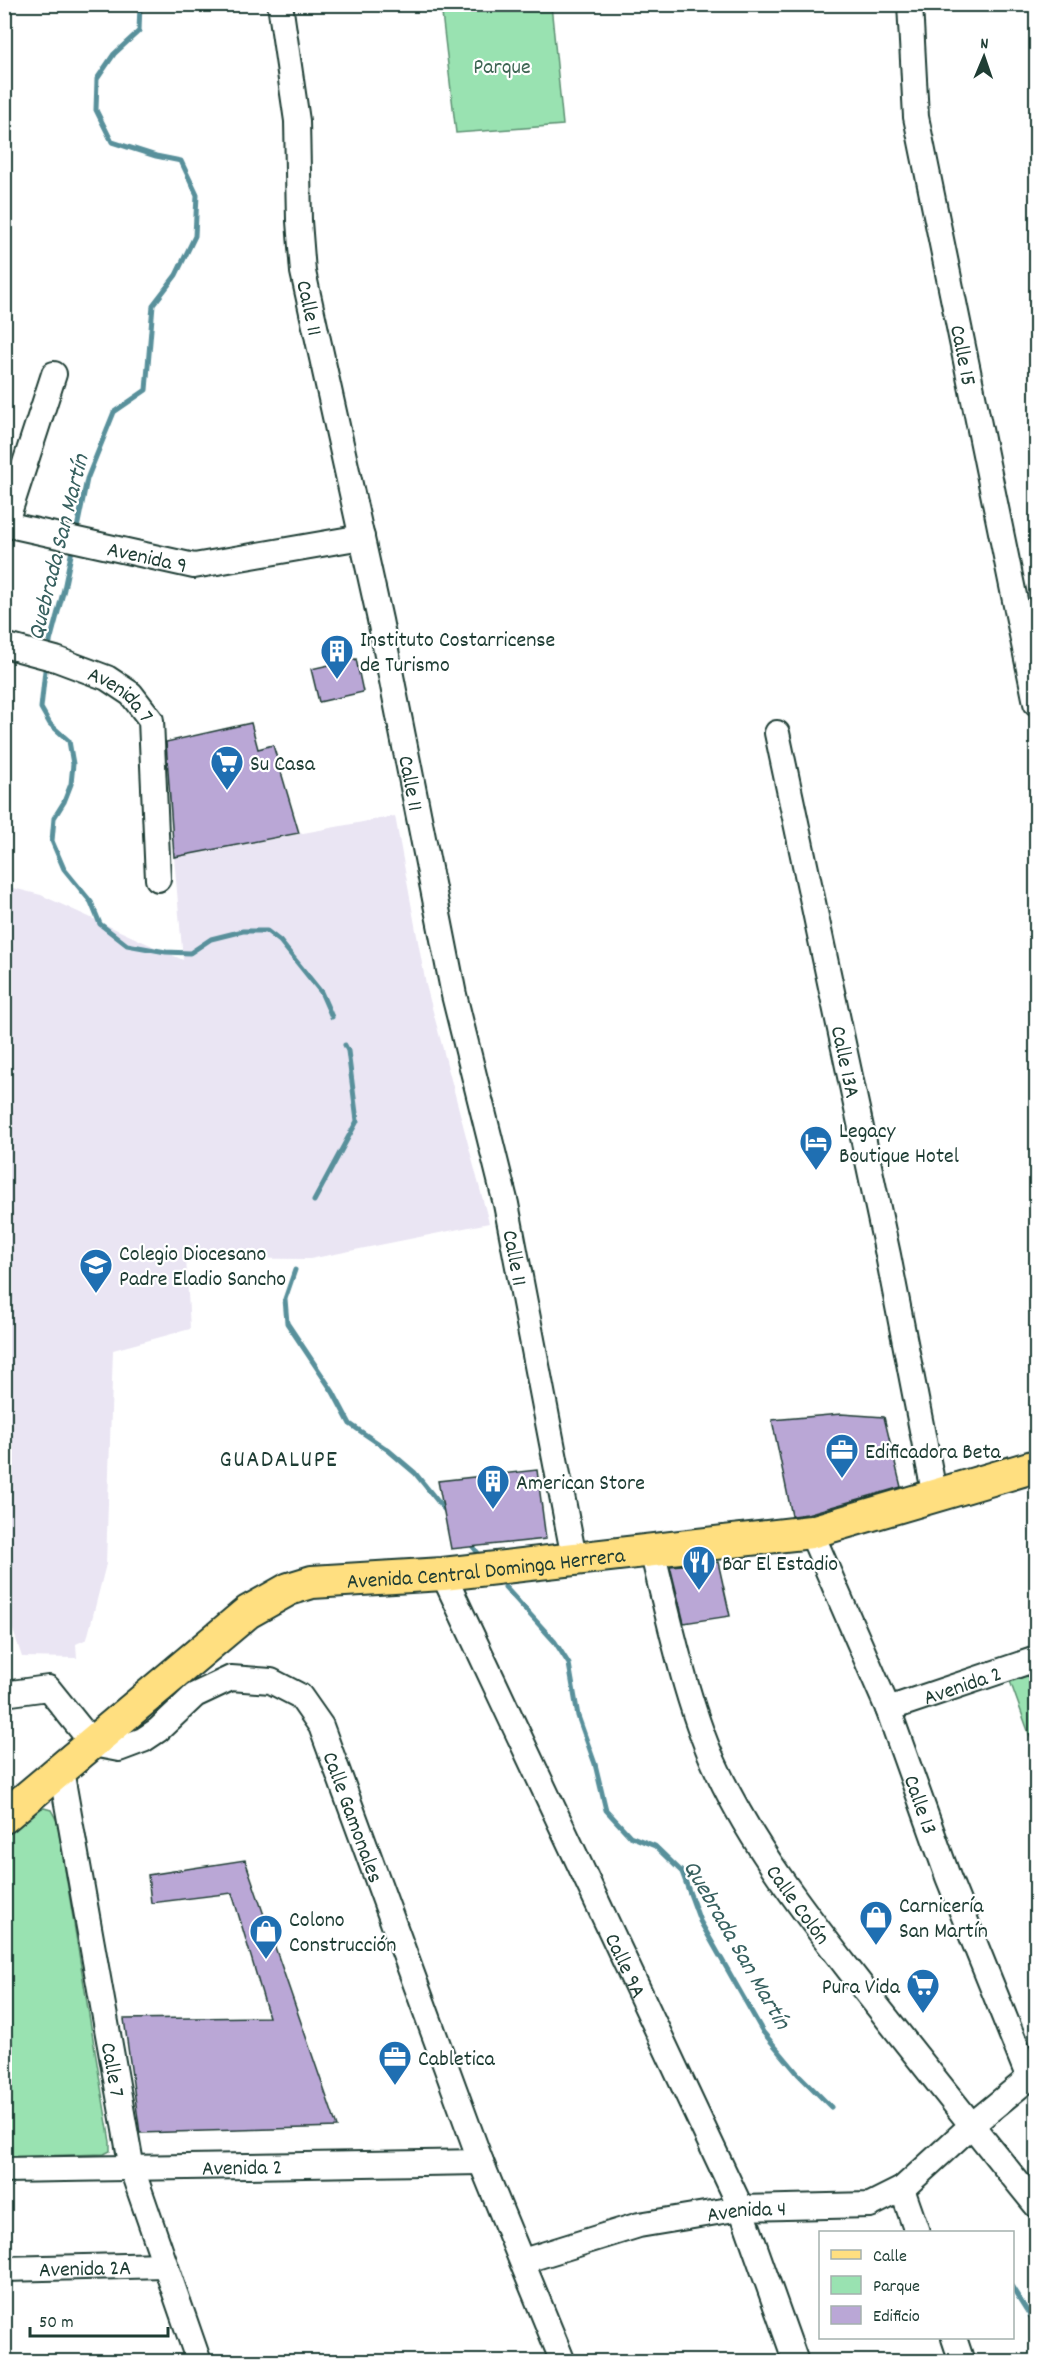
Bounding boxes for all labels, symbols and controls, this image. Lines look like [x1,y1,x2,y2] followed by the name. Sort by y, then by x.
[954,27,1014,87] north arrow
[980,33,989,56] text: N
[473,53,531,84] park label: Parque
[286,278,329,339] street label: Calle 11
[940,322,983,389] street label: Calle 15
[20,450,100,644] water label: Quebrada San Martín
[104,535,190,583] street label: Avenida 9
[360,626,555,682] place label: Instituto Costarricense de Turismo
[319,633,355,680] building icon: Instituto Costarricense de Turismo
[83,660,160,731] street label: Avenida 7
[209,744,245,791] supermarket icon: Su Casa
[250,750,316,781] place label: Su Casa
[388,753,429,814] street label: Calle 11
[821,1023,866,1101] street label: Calle 13A
[839,1117,959,1173] place label: Legacy Boutique Hotel
[798,1124,834,1171] hotel icon: Legacy Boutique Hotel
[492,1228,533,1289] street label: Calle 11
[119,1240,286,1296] place label: Colegio Diocesano Padre Eladio Sancho
[78,1247,114,1294] school or university icon: Colegio Diocesano Padre Eladio Sancho
[824,1432,860,1479] office icon: Edificadora Beta
[865,1438,1002,1469] place label: Edificadora Beta
[220,1444,338,1478] district label: GUADALUPE
[475,1463,511,1510] building icon: American Store
[516,1469,645,1500] place label: American Store
[346,1541,627,1599] street label: Avenida Central Dominga Herrera
[681,1544,717,1591] restaurant icon: Bar El Estadio
[722,1550,838,1581] place label: Bar El Estadio
[920,1660,1006,1715] street label: Avenida 2
[313,1748,389,1888] street label: Calle Gamonales
[894,1771,944,1839] street label: Calle 13
[673,1855,798,2037] water label: Quebrada San Martín
[757,1859,836,1952] street label: Calle Colón
[899,1892,988,1948] place label: Carnicería San Martín
[858,1899,894,1946] shop icon: Carnicería San Martín
[289,1906,397,1962] place label: Colono Construcción
[248,1913,284,1960] shop icon: Colono Construcción
[595,1929,652,2004] street label: Calle 9A
[905,1967,941,2014] supermarket icon: Pura Vida
[822,1973,901,2004] place label: Pura Vida
[377,2039,413,2086] office icon: Cabletica
[91,2040,131,2100] street label: Calle 7
[418,2045,496,2076] place label: Cabletica
[202,2153,282,2186] street label: Avenida 2
[705,2195,787,2232] street label: Avenida 4
[819,2231,1014,2339] legend
[873,2245,907,2270] text: Calle
[38,2254,132,2287] street label: Avenida 2A
[873,2275,920,2300] text: Parque
[30,2300,168,2338] scale bar
[873,2305,920,2330] text: Edificio
[39,2311,74,2336] text: 50 m

